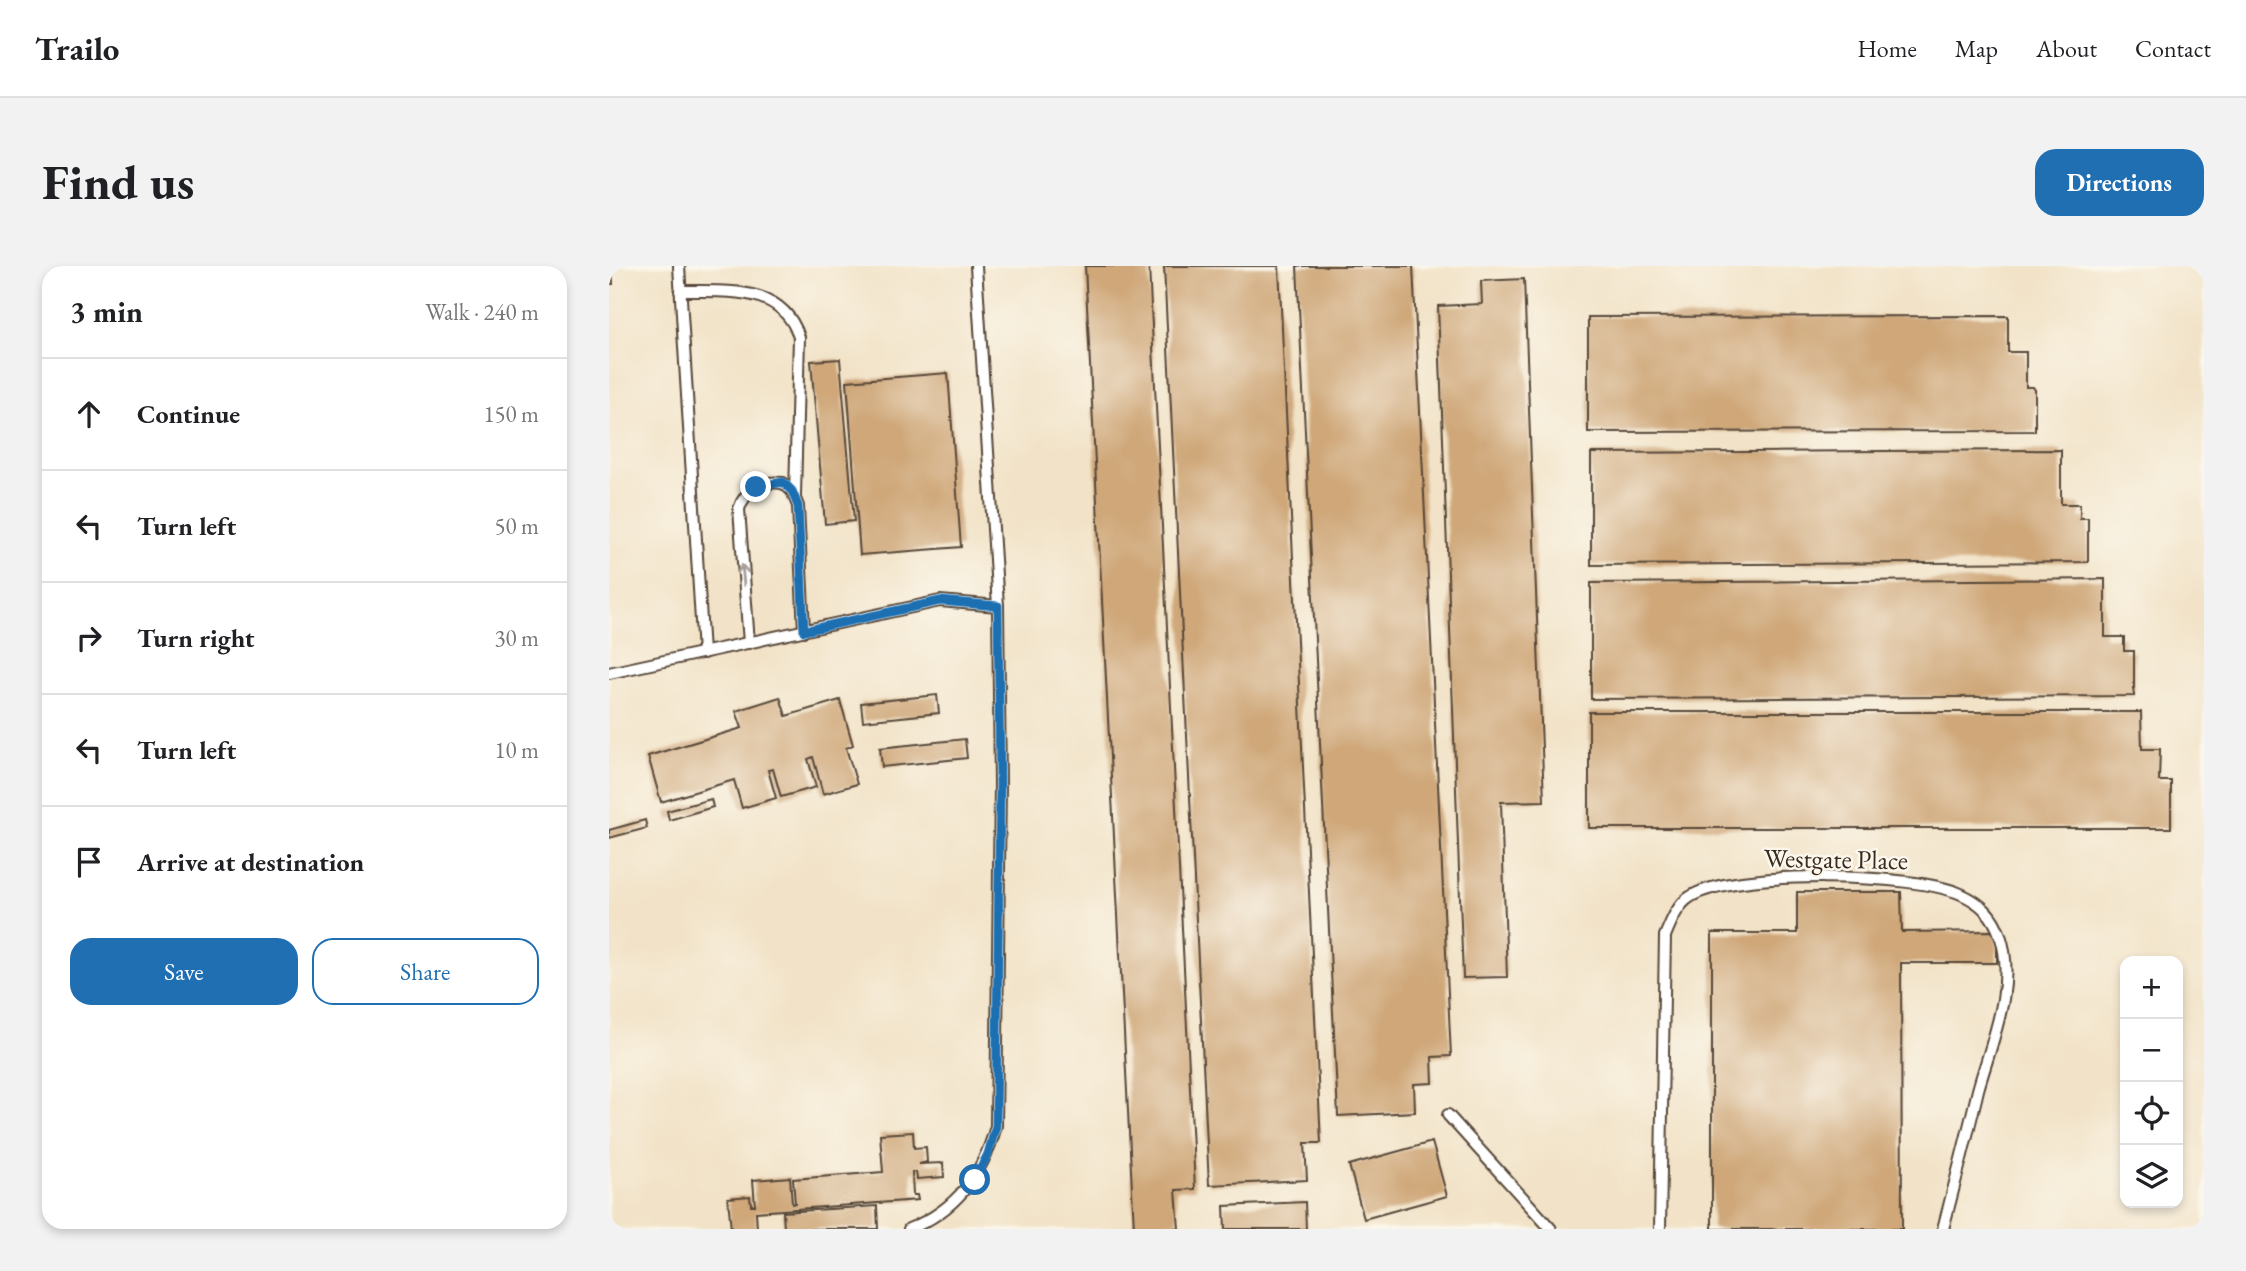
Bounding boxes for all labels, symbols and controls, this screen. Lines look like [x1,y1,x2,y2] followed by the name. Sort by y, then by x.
[35,27,119,70] text: Trailo
[1857,33,1917,64] text: Home
[1955,33,1998,64] text: Map
[2036,33,2097,64] text: About
[2135,33,2211,64] text: Contact
[2035,149,2204,216] button: Directions
[42,150,194,214] text: Find us
[70,292,143,331] text: 3 min
[425,297,539,327] text: Walk · 240 m
[70,395,108,433] icon: ahead
[137,397,240,431] text: Continue
[483,399,539,429] text: 150 m
[740,471,771,502] route end
[70,507,108,545] icon: left
[137,509,236,543] text: Turn left
[494,511,539,541] text: 50 m
[736,564,749,587] one-way arrow
[70,619,108,657] icon: right
[137,621,255,655] text: Turn right
[494,623,539,653] text: 30 m
[70,731,108,769] icon: left
[137,733,236,767] text: Turn left
[494,735,539,765] text: 10 m
[1764,841,1908,877] street label: Westgate Place
[70,843,108,881] icon: arrive
[137,845,364,879] text: Arrive at destination
[70,938,298,1005] button: Save
[312,938,539,1005] button: Share
[2120,956,2183,1208] map controls
[2120,956,2183,1019] button: +
[2120,1019,2183,1082] button: −
[2120,1082,2183,1145] button: locate
[2120,1145,2183,1208] button: layers
[959,1164,990,1195] route start

